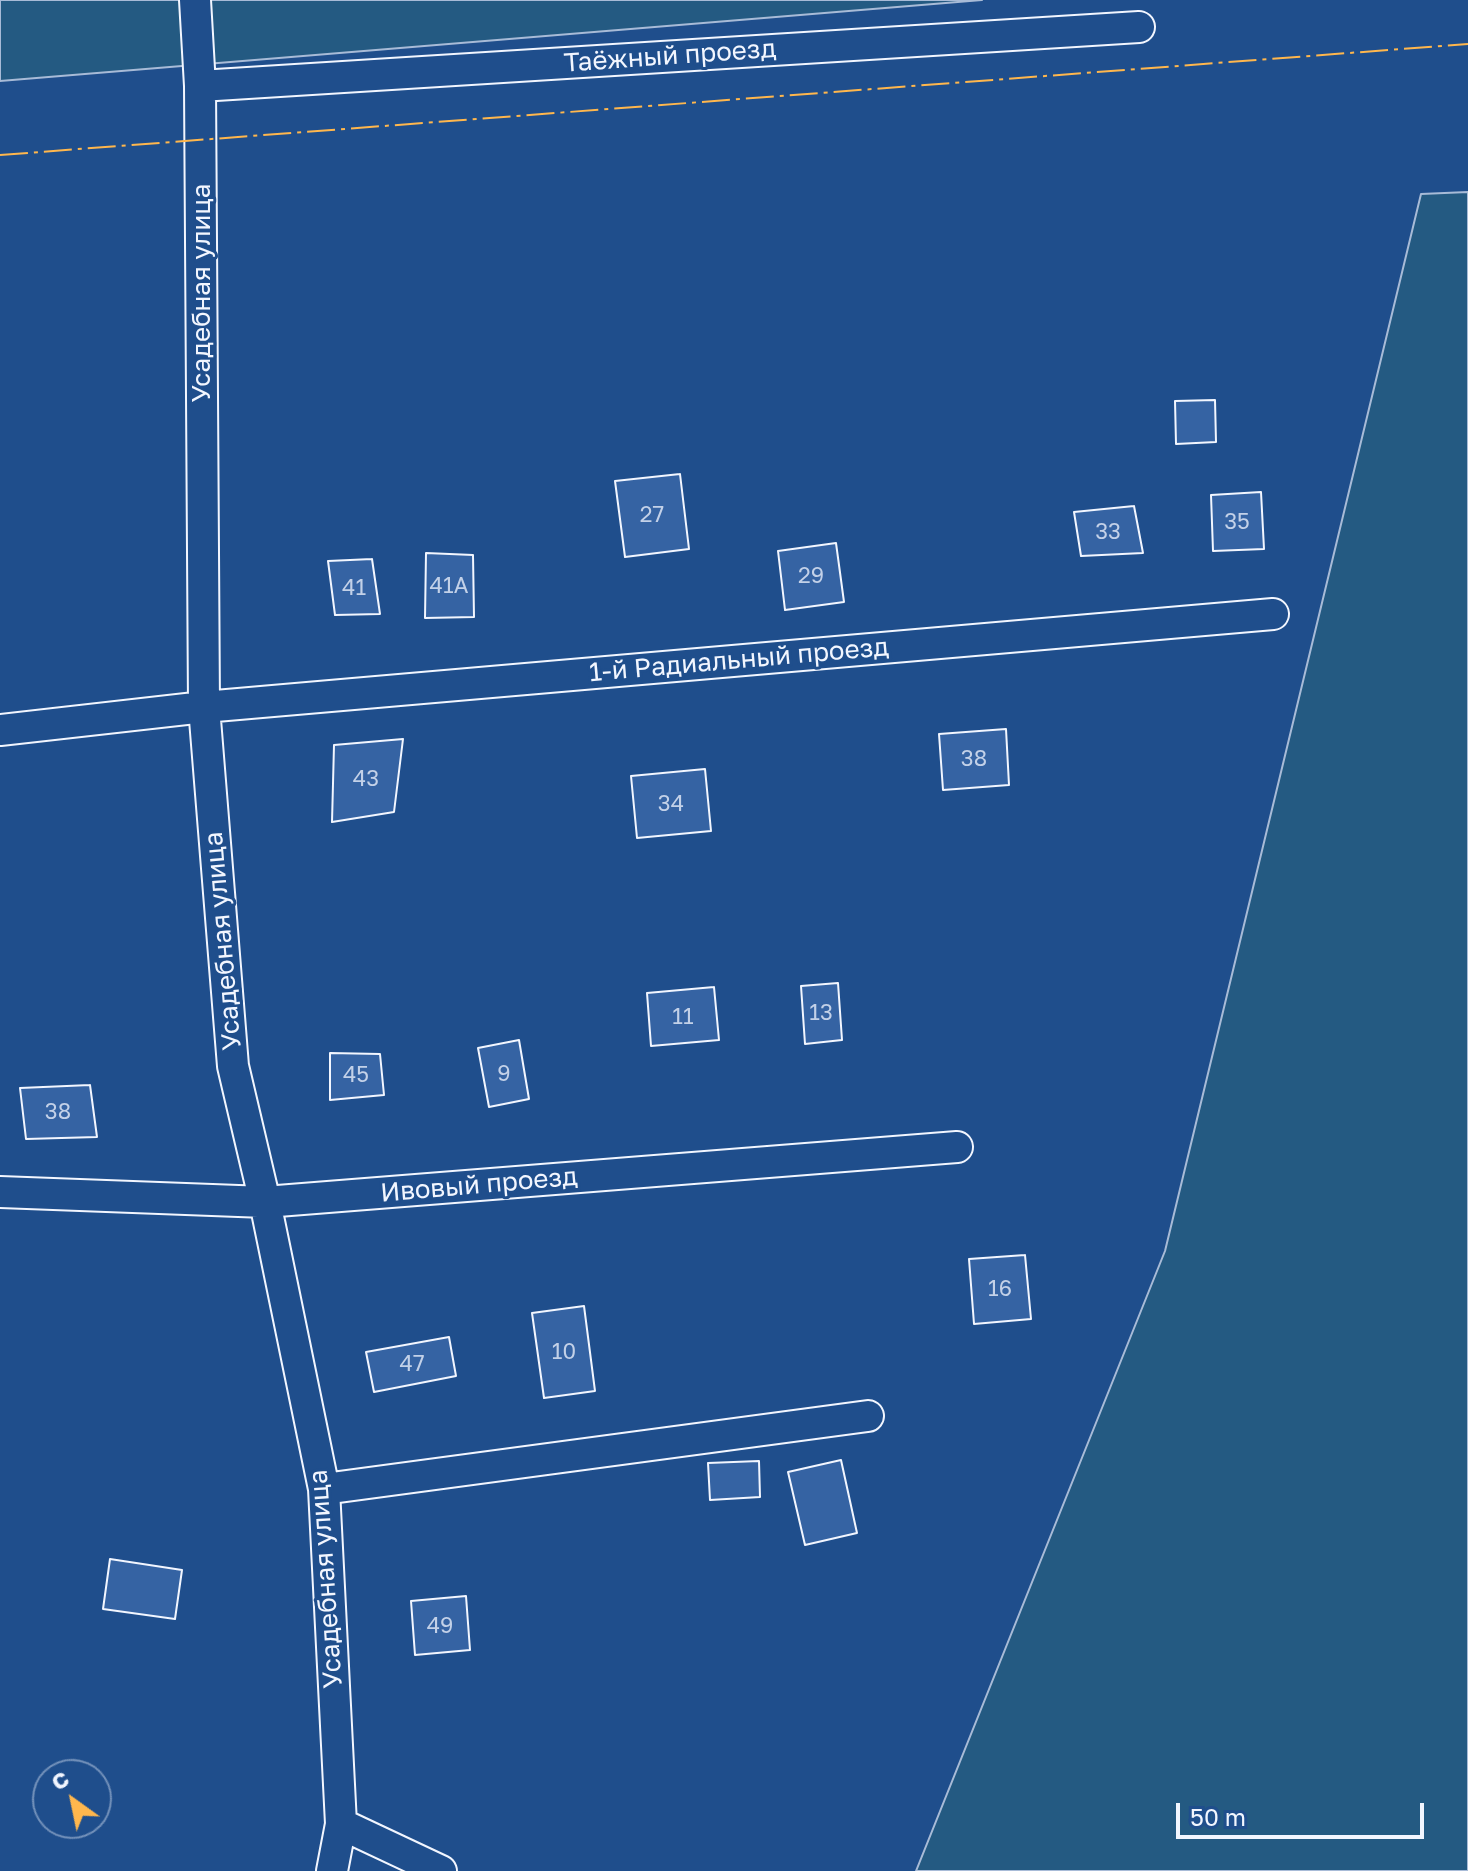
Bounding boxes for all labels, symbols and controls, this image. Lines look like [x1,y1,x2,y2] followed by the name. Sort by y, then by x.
[563,33,777,79] street label: Таёжный проезд
[186,183,218,403] street label: Усадебная улица
[640,502,664,528] house number: 27
[1224,509,1250,535] house number: 35
[1095,519,1121,545] house number: 33
[798,563,824,589] house number: 29
[430,573,468,599] house number: 41А
[342,575,366,601] house number: 41
[588,631,890,689] street label: 1-й Радиальный проезд
[961,746,987,772] house number: 38
[353,766,379,792] house number: 43
[658,791,684,817] house number: 34
[198,831,248,1051] street label: Усадебная улица
[809,1000,833,1026] house number: 13
[672,1004,694,1030] house number: 11
[497,1061,511,1087] house number: 9
[343,1062,369,1088] house number: 45
[45,1099,71,1125] house number: 38
[379,1161,579,1209] street label: Ивовый проезд
[988,1276,1012,1302] house number: 16
[552,1339,576,1365] house number: 10
[399,1351,425,1377] house number: 47
[303,1469,349,1689] street label: Усадебная улица
[427,1613,453,1639] house number: 49
[32,1759,112,1839] north arrow
[46,1765,74,1796] text: С
[1180,1787,1428,1837] scale bar
[1190,1802,1246,1831] text: 50 m

